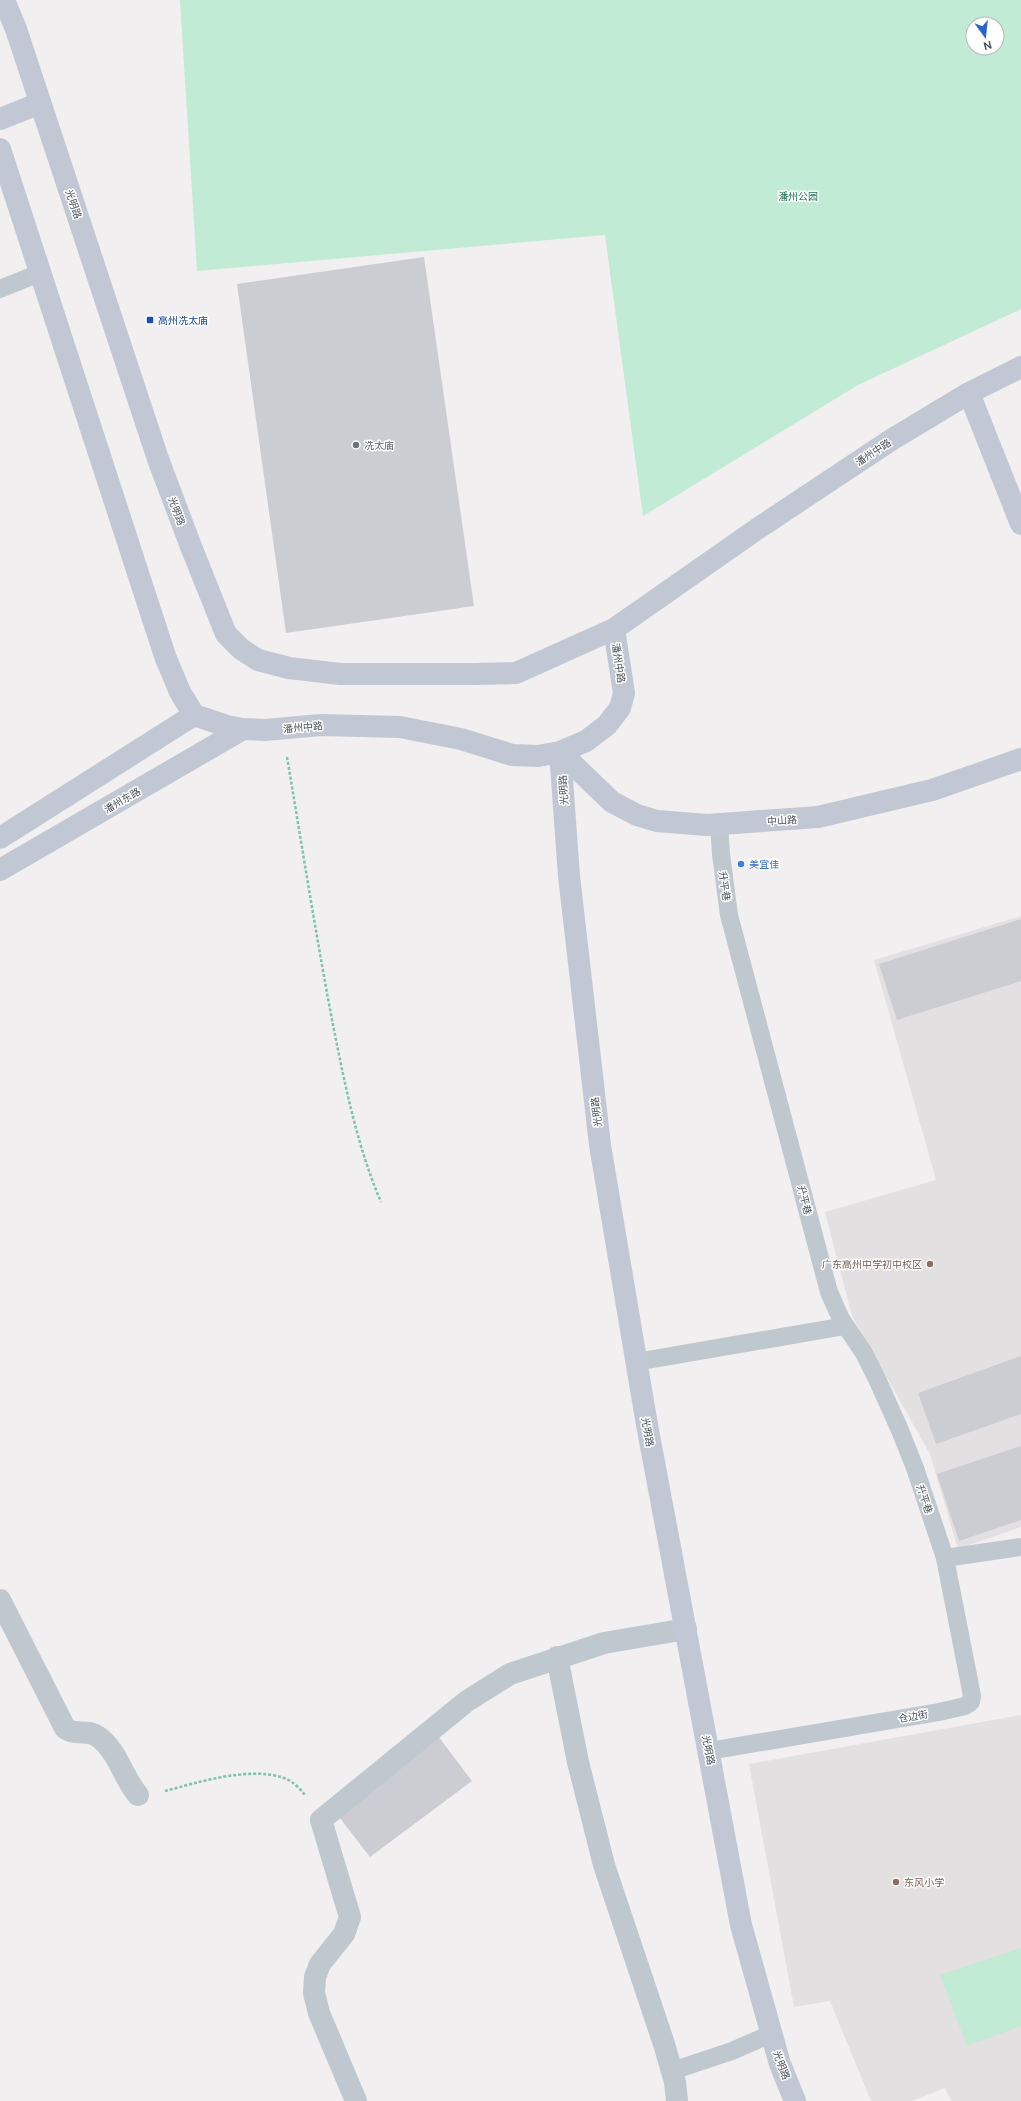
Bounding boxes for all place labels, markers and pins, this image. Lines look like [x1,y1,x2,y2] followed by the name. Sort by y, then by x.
[158,314,208,327] place label: 高州冼太庙
[145,315,155,325] marker: 高州冼太庙
[364,439,394,452] place label: 冼太庙
[351,440,361,450] marker: 冼太庙
[749,858,779,871] place label: 美宜佳
[736,859,746,869] marker: 美宜佳
[822,1258,922,1271] place label: 广东高州中学初中校区
[925,1259,935,1269] marker: 广东高州中学初中校区
[904,1876,944,1889] place label: 东风小学
[891,1877,901,1887] marker: 东风小学

